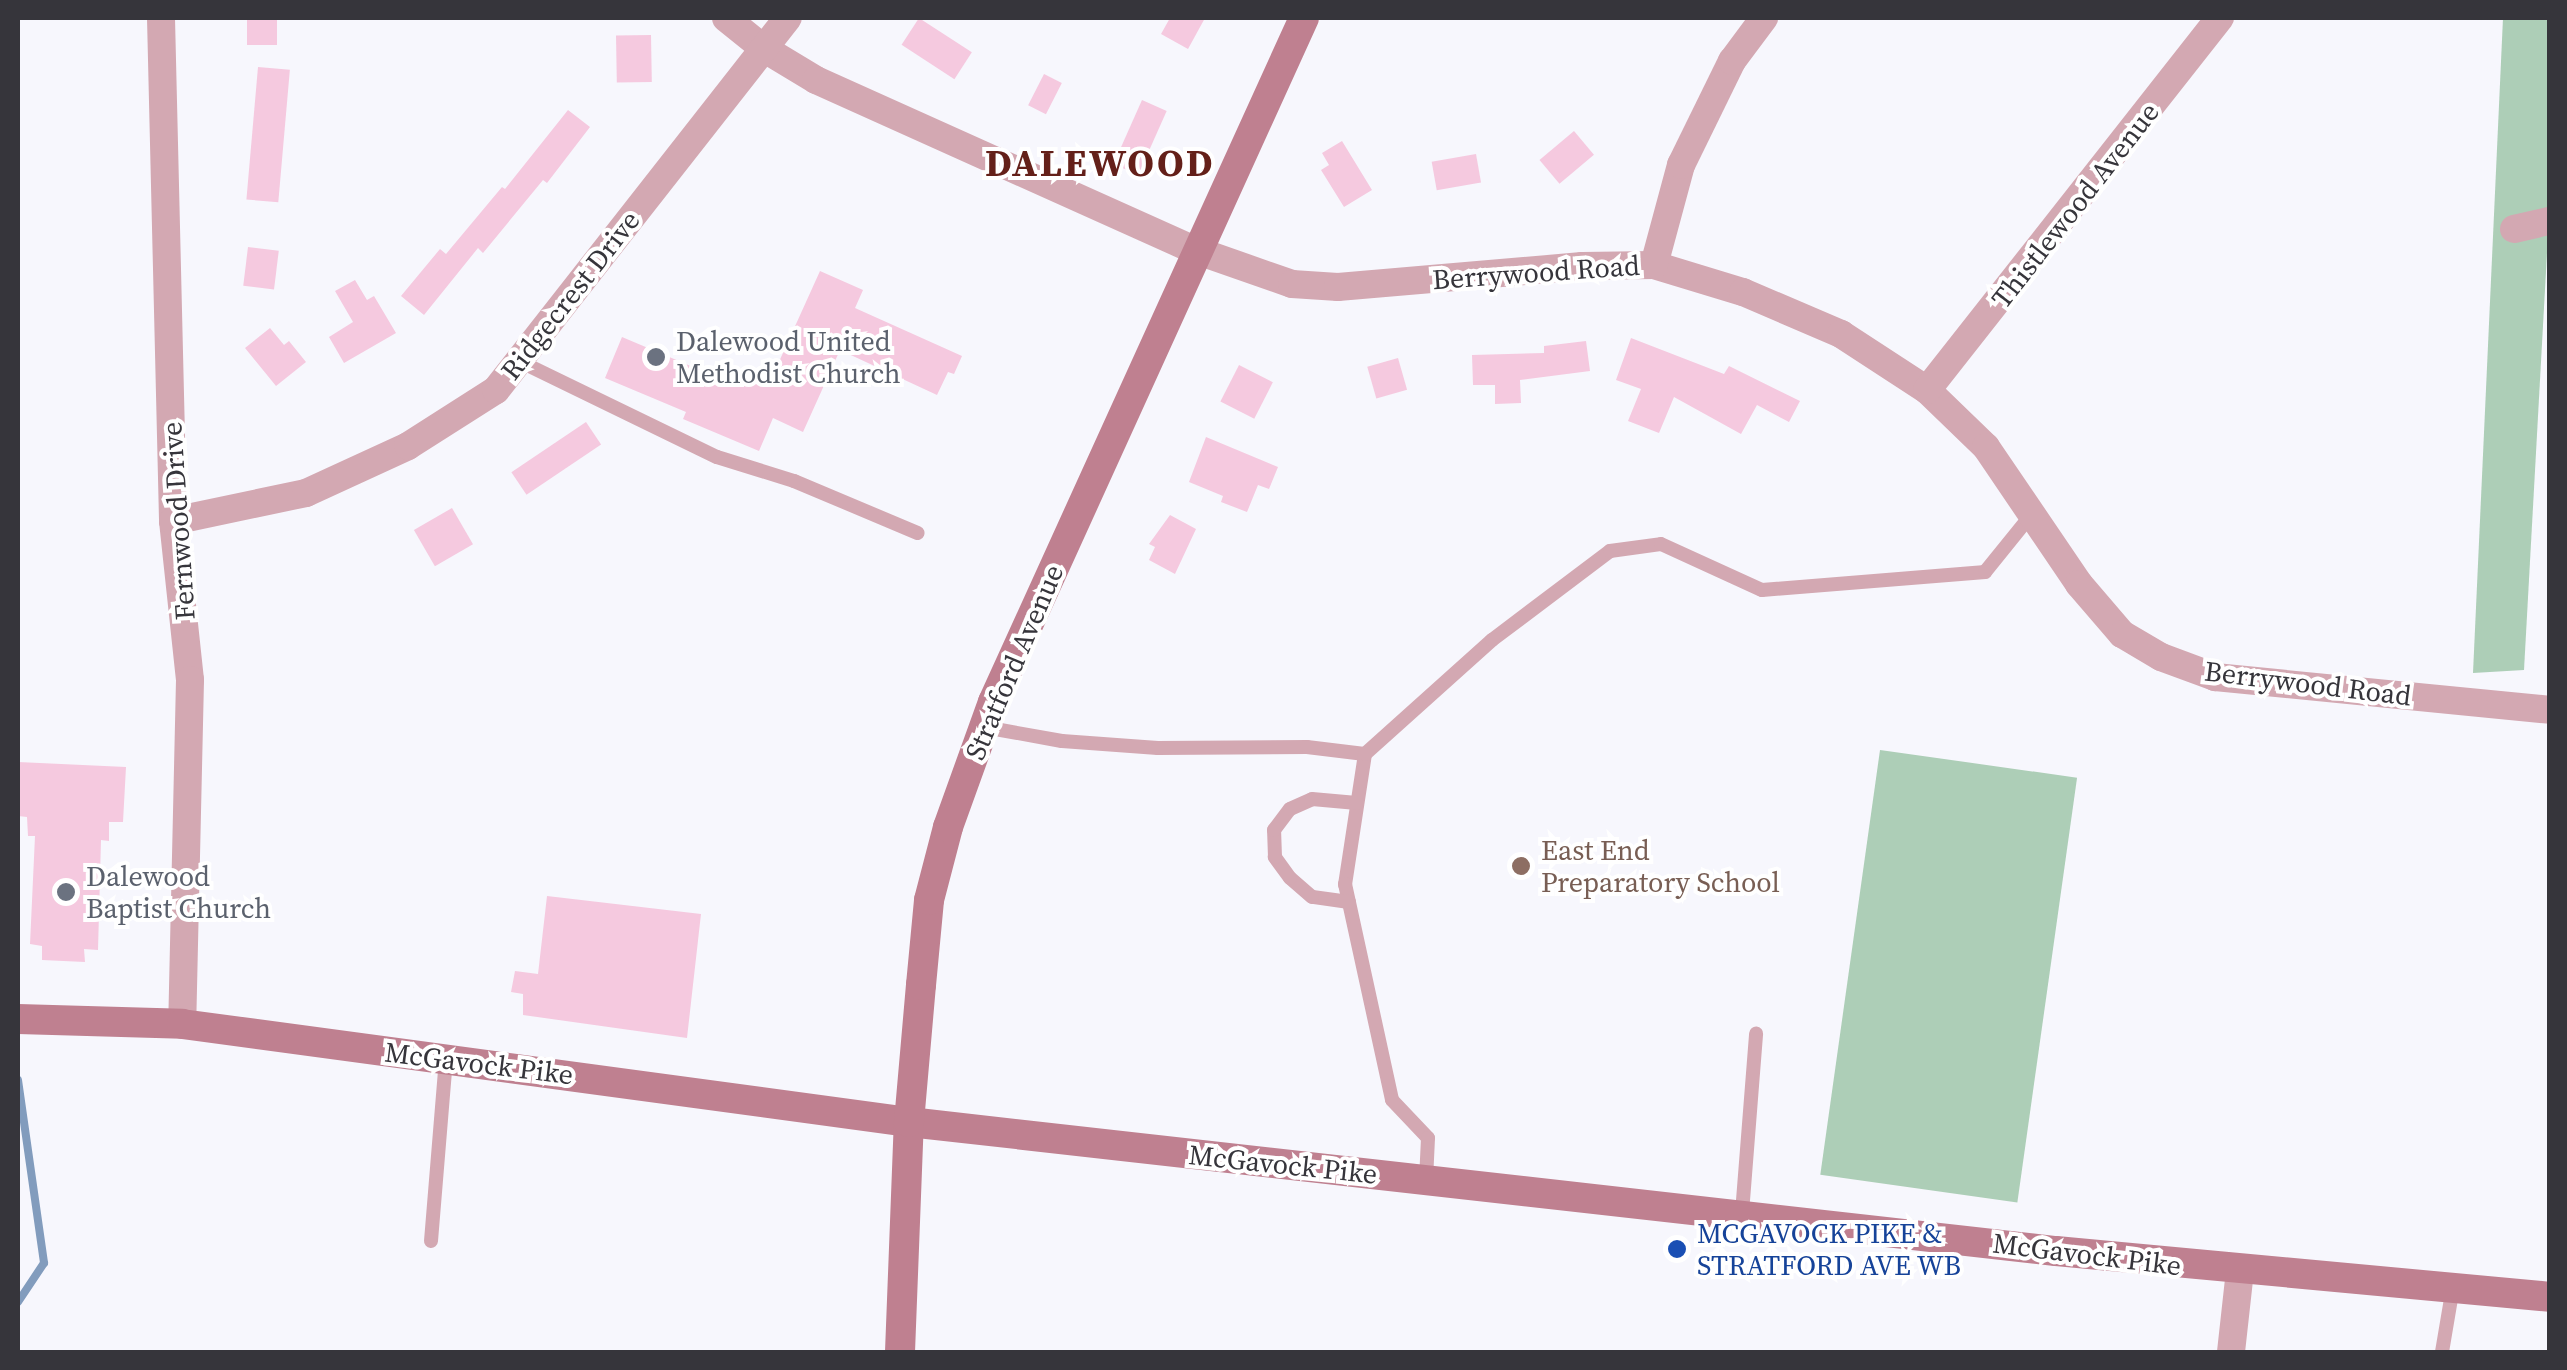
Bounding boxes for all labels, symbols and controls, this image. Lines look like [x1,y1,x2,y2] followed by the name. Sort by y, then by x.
[1984,96,2166,314] street label: Thistlewood Avenue
[985,141,1215,187] district label: DALEWOOD
[494,204,646,386] street label: Ridgecrest Drive
[1431,248,1641,296] street label: Berrywood Road
[676,324,901,390] place label: Dalewood United Methodist Church
[645,346,667,368] marker: Dalewood United Methodist Church
[154,421,202,621] street label: Fernwood Drive
[958,559,1070,765] street label: Stratford Avenue
[2203,654,2413,712] street label: Berrywood Road
[1541,833,1780,899] place label: East End Preparatory School
[1510,855,1532,877] marker: East End Preparatory School
[86,859,271,925] place label: Dalewood Baptist Church
[55,881,77,903] marker: Dalewood Baptist Church
[383,1035,575,1091] street label: McGavock Pike
[1187,1137,1379,1191] street label: McGavock Pike
[1697,1216,1962,1282] place label: MCGAVOCK PIKE & STRATFORD AVE WB
[1991,1226,2183,1282] street label: McGavock Pike
[1666,1238,1688,1260] marker: MCGAVOCK PIKE & STRATFORD AVE WB

